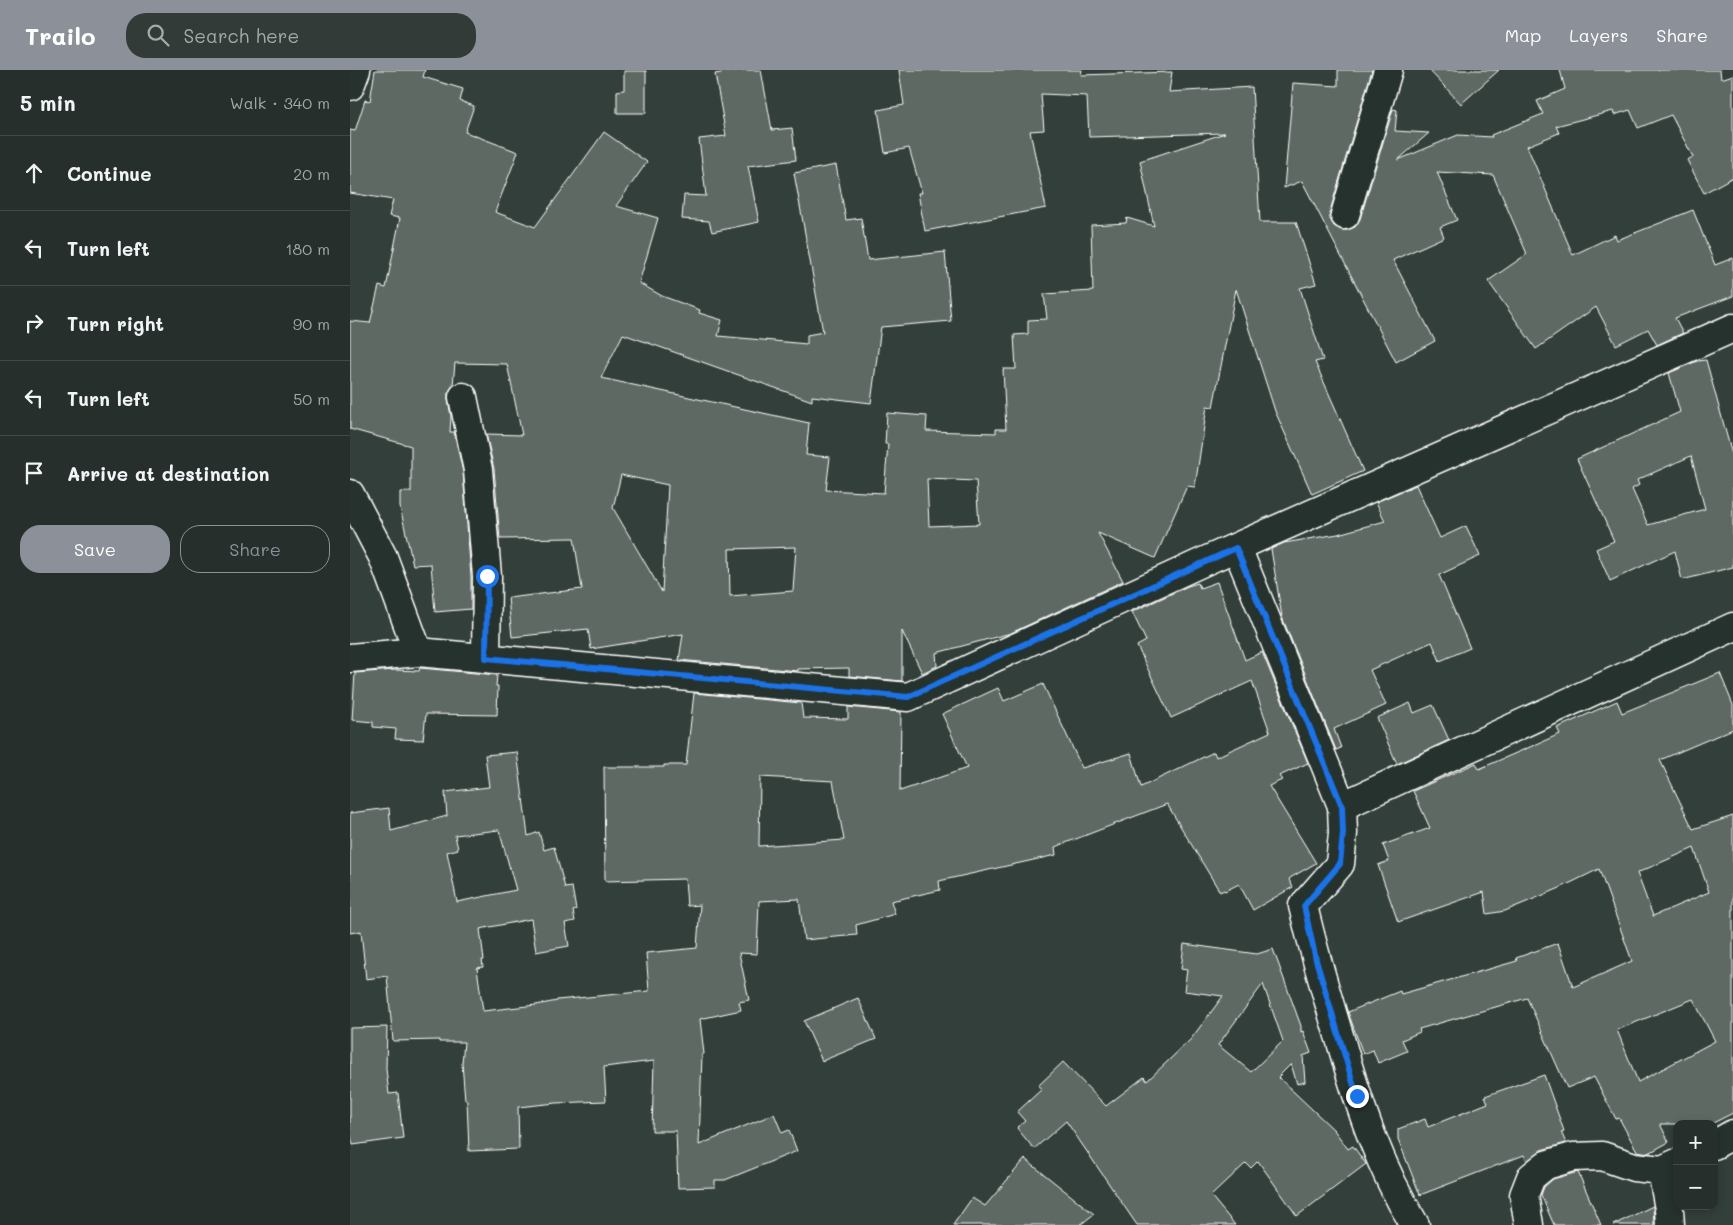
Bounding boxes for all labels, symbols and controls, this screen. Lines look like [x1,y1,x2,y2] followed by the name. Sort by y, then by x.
[126,13,476,58] search box
[25,20,96,51] text: Trailo
[144,21,172,49] icon: search
[184,23,299,48] text: Search here
[1505,23,1541,47] text: Map
[1569,23,1628,47] text: Layers
[1656,23,1708,47] text: Share
[20,89,76,116] text: 5 min
[230,92,330,113] text: Walk · 340 m
[20,159,48,187] icon: ahead
[67,161,152,186] text: Continue
[293,163,330,184] text: 20 m
[20,234,48,262] icon: left
[67,236,150,261] text: Turn left
[285,238,330,259] text: 180 m
[20,309,48,337] icon: right
[67,311,164,336] text: Turn right
[293,313,330,334] text: 90 m
[20,384,48,412] icon: left
[67,386,150,411] text: Turn left
[293,388,330,409] text: 50 m
[20,459,48,487] icon: arrive
[67,461,270,486] text: Arrive at destination
[20,525,170,573] button: Save
[180,525,330,573] button: Share
[476,565,499,588] route start
[1346,1085,1369,1108] route end
[1673,1120,1718,1210] map controls
[1673,1120,1718,1165] button: +
[1673,1165,1718,1210] button: −

